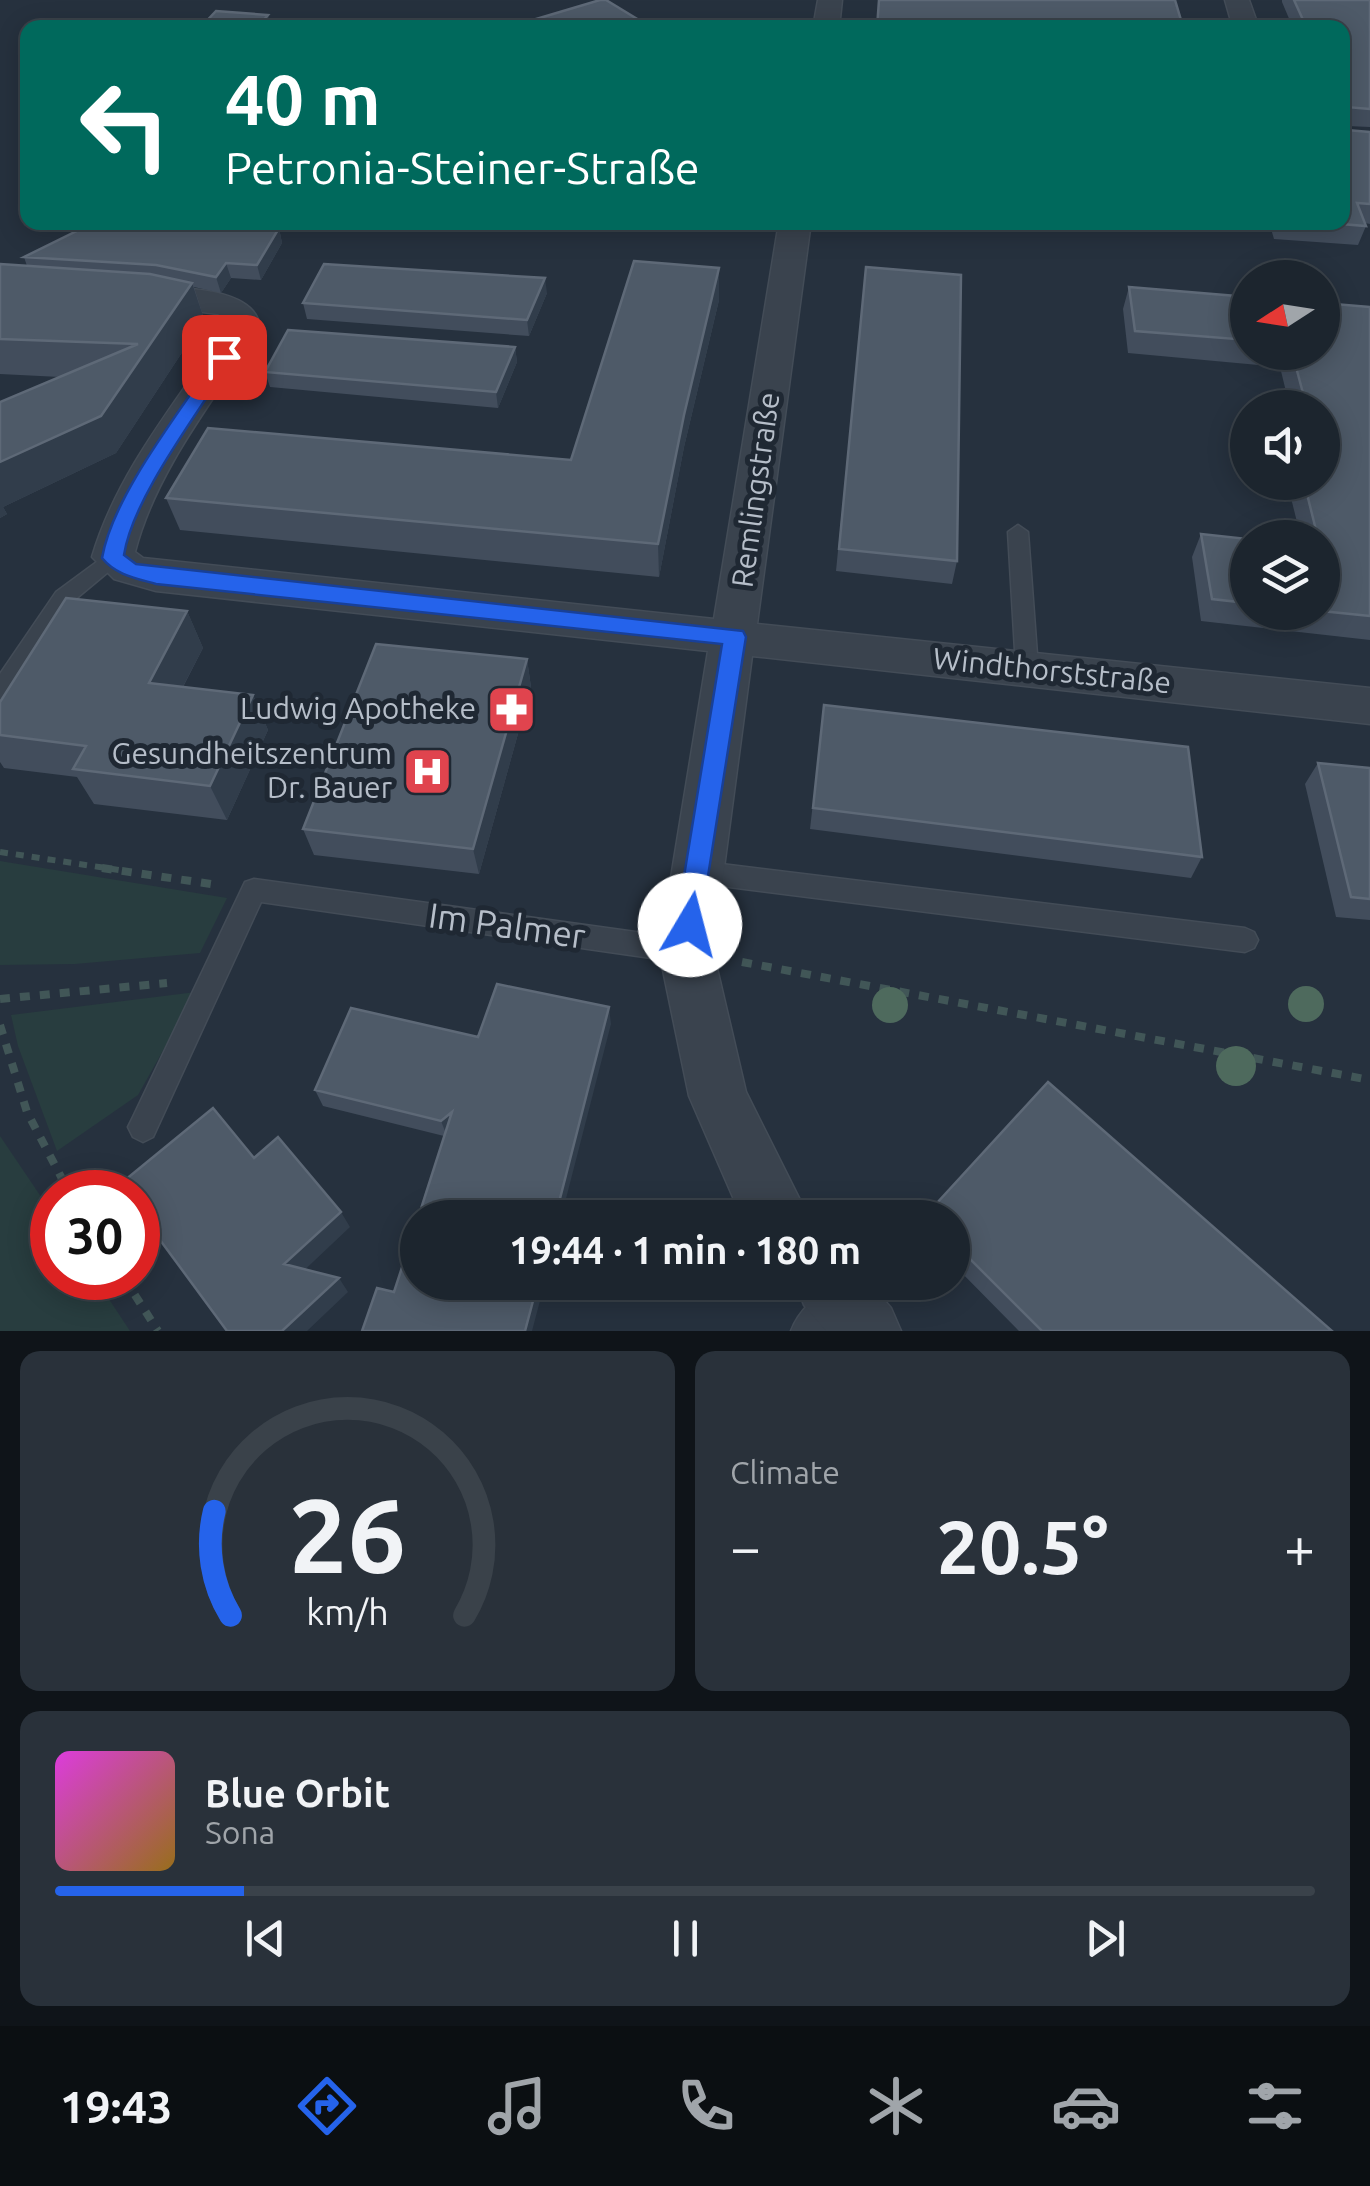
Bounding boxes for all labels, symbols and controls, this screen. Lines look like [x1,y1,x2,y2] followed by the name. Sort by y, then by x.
[60,60,190,190] icon: left
[225,60,381,138] text: 40 m
[225,142,700,193] text: Petronia-Steiner-Straße
[1230,260,1340,370] north arrow
[1230,260,1340,630] map controls
[182,315,267,400] pin
[197,330,252,385] icon: arrive
[724,390,786,590] street label: Remlingstraße
[1230,390,1340,500] button: sound
[1230,520,1340,630] button: layers
[931,641,1173,699] street label: Windthorststraße
[485,683,537,735] pharmacy icon: Ludwig Apotheke
[240,691,476,725] place label: Ludwig Apotheke
[112,736,393,804] place label: Gesundheitszentrum Dr. Bauer
[401,745,453,797] hospital icon: Gesundheitszentrum Dr. Bauer
[638,873,742,977] position arrow
[426,894,588,956] street label: Im Palmer
[30,1170,160,1300] speed limit sign: 30
[509,1229,861,1271] text: 19:44 · 1 min · 180 m
[730,1454,840,1490] text: Climate
[289,1476,406,1593] text: 26
[937,1504,1108,1588] text: 20.5°
[730,1516,761,1577] text: −
[1284,1516,1315,1577] text: +
[306,1592,389,1632] text: km/h
[205,1772,390,1814] text: Blue Orbit
[205,1814,275,1850] text: Sona
[238,1911,293,1966] icon: previous
[658,1911,713,1966] icon: pause
[1078,1911,1133,1966] icon: next
[292,2071,362,2141] icon: directions
[482,2071,552,2141] icon: music
[671,2071,741,2141] icon: phone
[861,2071,931,2141] icon: climate
[1051,2071,1121,2141] icon: car
[1240,2071,1310,2141] icon: filters
[60,2081,172,2132] text: 19:43

